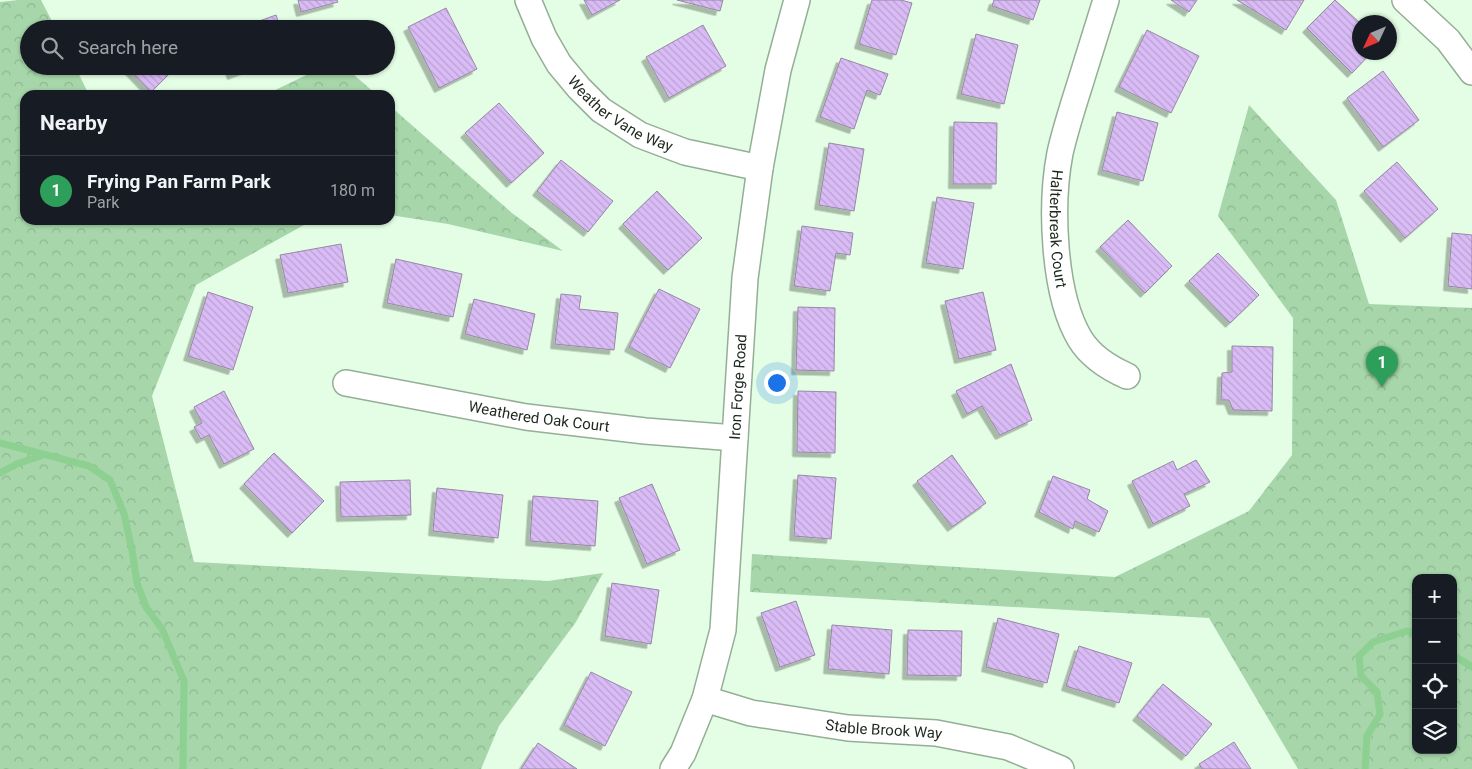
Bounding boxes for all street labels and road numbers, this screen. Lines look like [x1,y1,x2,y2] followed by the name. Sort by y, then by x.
[564,72,675,156] street label: Weather Vane Way
[1046,169,1071,290] street label: Halterbreak Court
[726,334,750,440] street label: Iron Forge Road
[467,397,611,436] street label: Weathered Oak Court
[824,716,944,743] street label: Stable Brook Way

